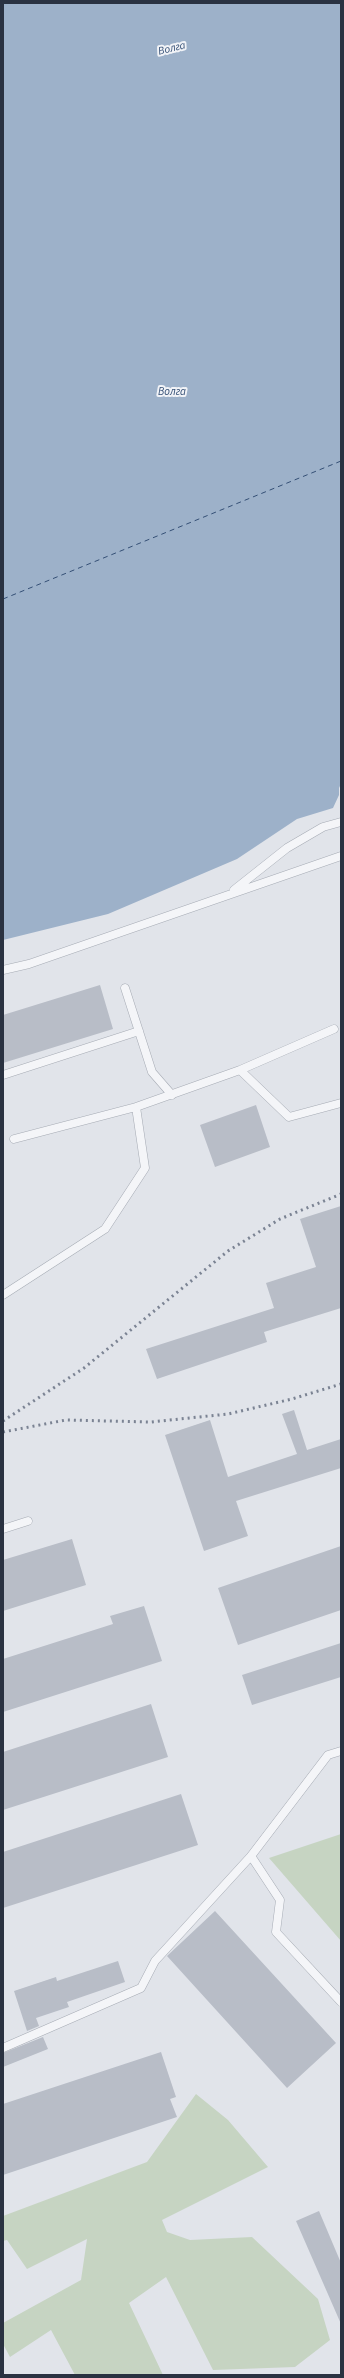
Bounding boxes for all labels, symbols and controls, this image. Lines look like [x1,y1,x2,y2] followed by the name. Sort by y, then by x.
[157,39,187,59] water label: Волга
[158,386,186,400] water label: Волга

